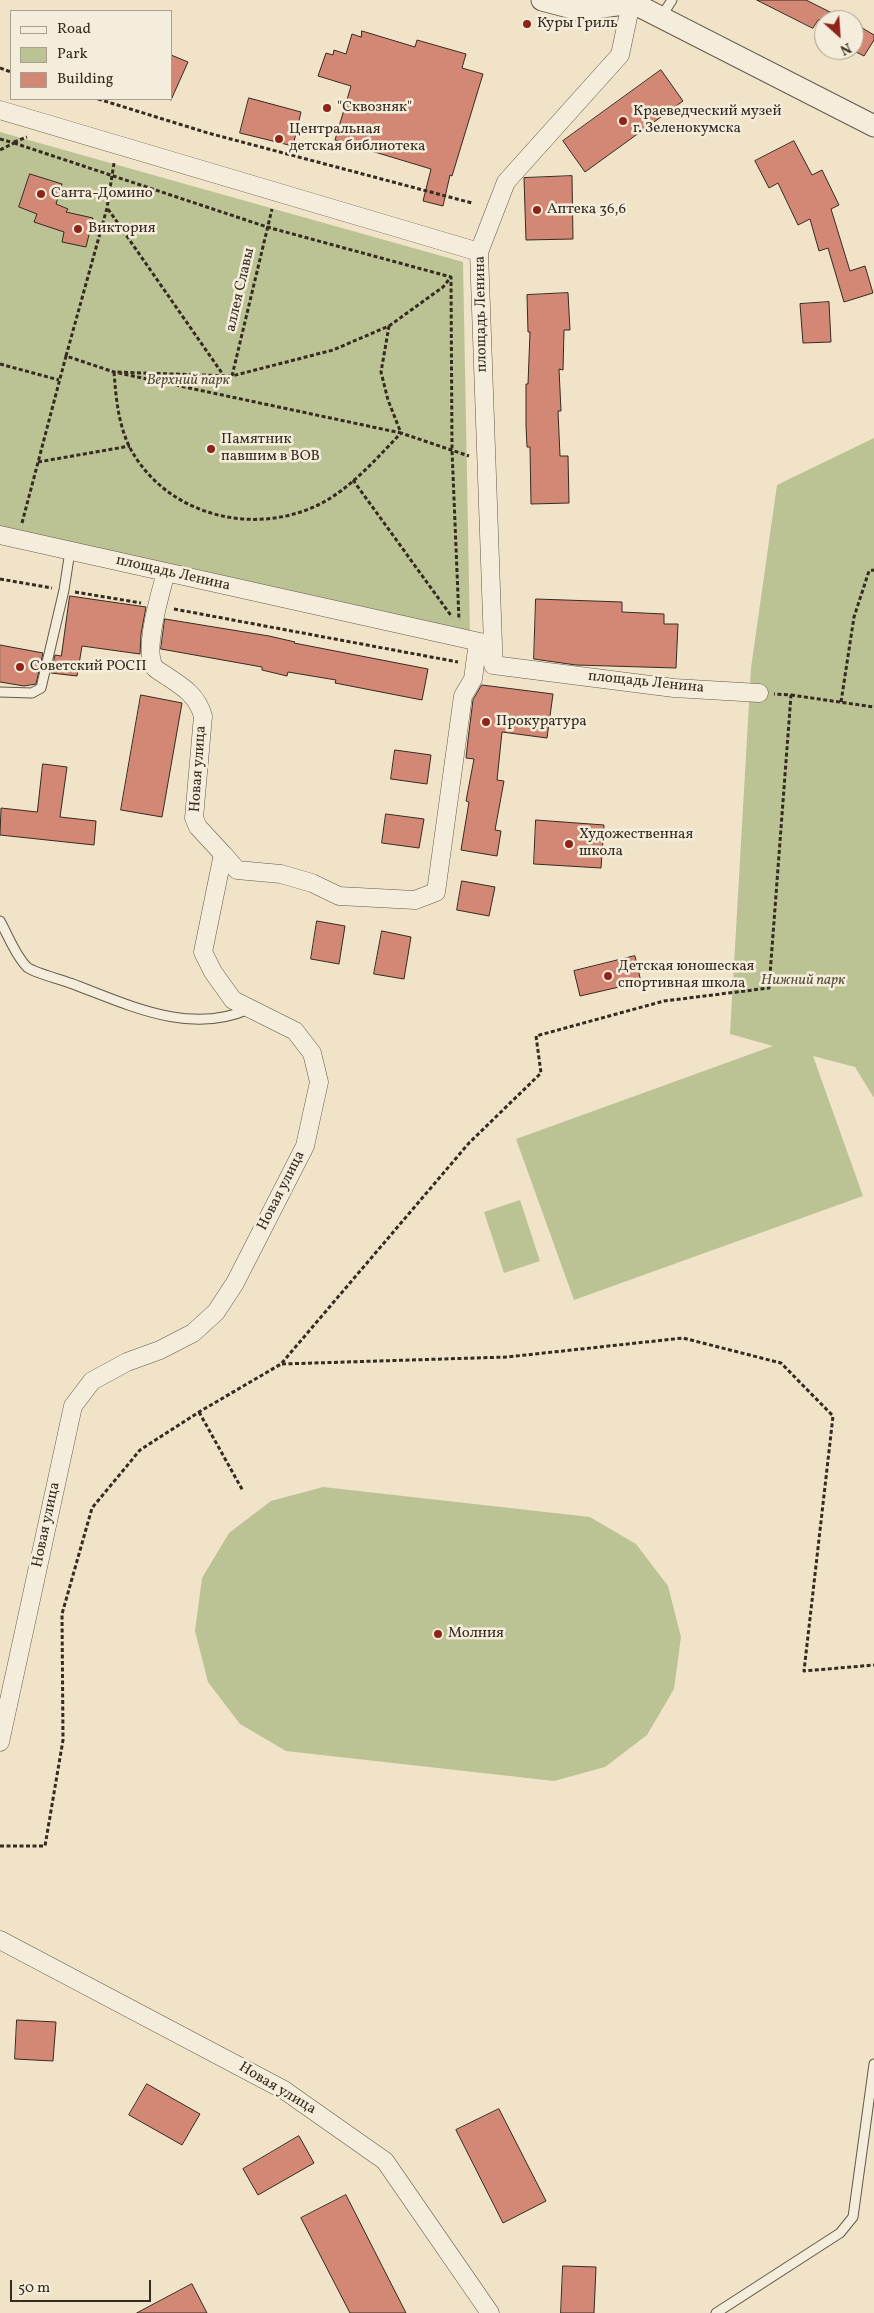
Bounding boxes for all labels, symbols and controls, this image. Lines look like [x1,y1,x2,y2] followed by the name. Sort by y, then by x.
[10,10,172,100] legend
[814,10,864,60] north arrow
[537,15,618,33] place label: Куры Гриль
[521,18,533,30] marker: Куры Гриль
[57,19,91,40] text: Road
[837,37,854,59] text: N
[57,44,88,65] text: Park
[57,69,113,90] text: Building
[337,99,412,117] place label: "Сквозняк"
[321,102,333,114] marker: "Сквозняк"
[633,103,782,138] place label: Краеведческий музей г. Зеленокумска
[617,115,629,127] marker: Краеведческий музей г. Зеленокумска
[289,121,425,156] place label: Центральная детская библиотека
[273,133,285,145] marker: Центральная детская библиотека
[51,185,153,203] place label: Санта-Домино
[35,188,47,200] marker: Санта-Домино
[547,201,626,219] place label: Аптека 36,6
[531,204,543,216] marker: Аптека 36,6
[88,220,156,238] place label: Виктория
[72,223,84,235] marker: Виктория
[223,246,259,334] street label: аллея Славы
[472,256,492,372] street label: площадь Ленина
[146,372,230,390] park label: Верхний парк
[221,431,320,466] place label: Памятник павшим в ВОВ
[205,443,217,455] marker: Памятник павшим в ВОВ
[114,552,232,596] street label: площадь Ленина
[30,658,147,676] place label: Советский РОСП
[14,661,26,673] marker: Советский РОСП
[587,668,705,698] street label: площадь Ленина
[496,713,587,731] place label: Прокуратура
[480,716,492,728] marker: Прокуратура
[187,725,211,813] street label: Новая улица
[579,826,693,861] place label: Художественная школа
[563,838,575,850] marker: Художественная школа
[618,958,754,993] place label: Детская юношеская спортивная школа
[602,970,614,982] marker: Детская юношеская спортивная школа
[761,972,845,990] park label: Нижний парк
[254,1148,310,1234] street label: Новая улица
[29,1481,65,1569] street label: Новая улица
[448,1625,504,1643] place label: Молния
[432,1628,444,1640] marker: Молния
[235,2059,319,2119] street label: Новая улица
[12,2270,154,2302] scale bar
[18,2278,50,2299] text: 50 m

